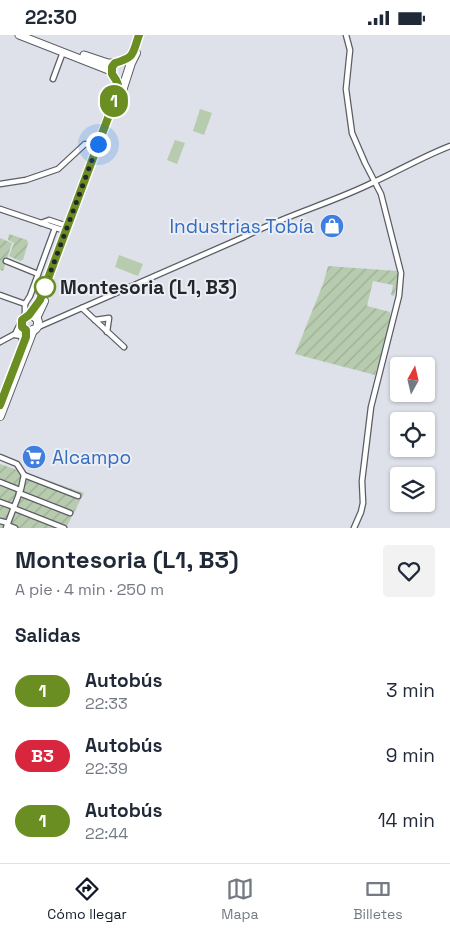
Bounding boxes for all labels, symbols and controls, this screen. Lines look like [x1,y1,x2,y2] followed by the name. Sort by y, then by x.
[25,5,77,30] text: 22:30
[98,85,130,117] line badge: 1
[110,89,118,112] text: 1
[86,132,111,157] your location
[319,213,345,239] shop icon: Industrias Tobía
[169,214,314,239] place label: Industrias Tobía
[60,275,237,300] place label: Montesoria (L1, B3)
[34,276,56,298] marker: Montesoria (L1, B3)
[390,357,435,403] north arrow
[390,357,435,512] map controls
[390,412,435,457] button: locate
[21,444,47,470] supermarket icon: Alcampo
[52,445,131,470] place label: Alcampo
[390,467,435,512] button: layers
[15,544,239,575] text: Montesoria (L1, B3)
[383,545,435,597] button: heart
[15,579,164,600] text: A pie · 4 min · 250 m
[15,623,81,648] text: Salidas
[85,668,162,693] text: Autobús
[386,678,435,703] text: 3 min
[38,679,47,702] text: 1
[85,693,128,714] text: 22:33
[85,733,162,758] text: Autobús
[386,743,435,768] text: 9 min
[31,744,54,767] text: B3
[85,758,128,779] text: 22:39
[85,798,162,823] text: Autobús
[378,808,435,833] text: 14 min
[38,809,47,832] text: 1
[85,823,128,844] text: 22:44
[47,875,127,923] tab: Cómo llegar
[221,875,259,923] tab: Mapa
[353,875,403,923] tab: Billetes

